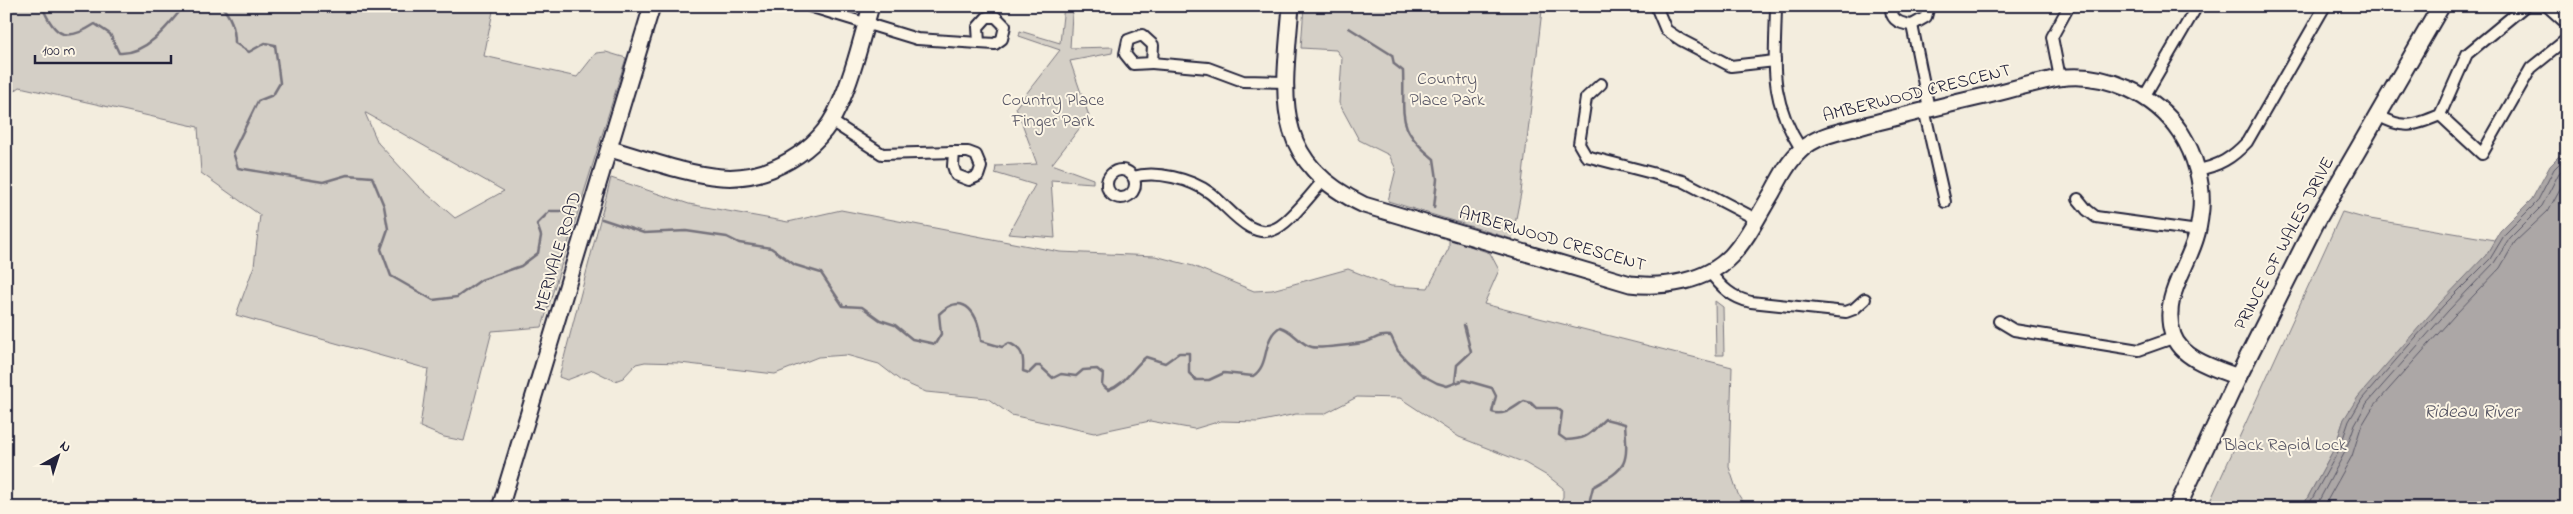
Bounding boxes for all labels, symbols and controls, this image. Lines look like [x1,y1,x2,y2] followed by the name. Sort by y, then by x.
[35,32,171,64] scale bar
[42,40,75,62] text: 100 m
[1820,58,2014,130] street label: AMBERWOOD CRESCENT
[1409,67,1485,114] park label: Country Place Park
[1002,88,1105,136] park label: Country Place Finger Park
[2228,153,2342,335] street label: PRINCE OF WALES DRIVE
[528,189,590,315] street label: MERIVALE ROAD
[1455,201,1649,279] street label: AMBERWOOD CRESCENT
[2423,399,2521,426] water label: Rideau River
[32,432,82,482] north arrow
[2222,433,2347,459] park label: Black Rapid Lock
[55,436,76,458] text: N

